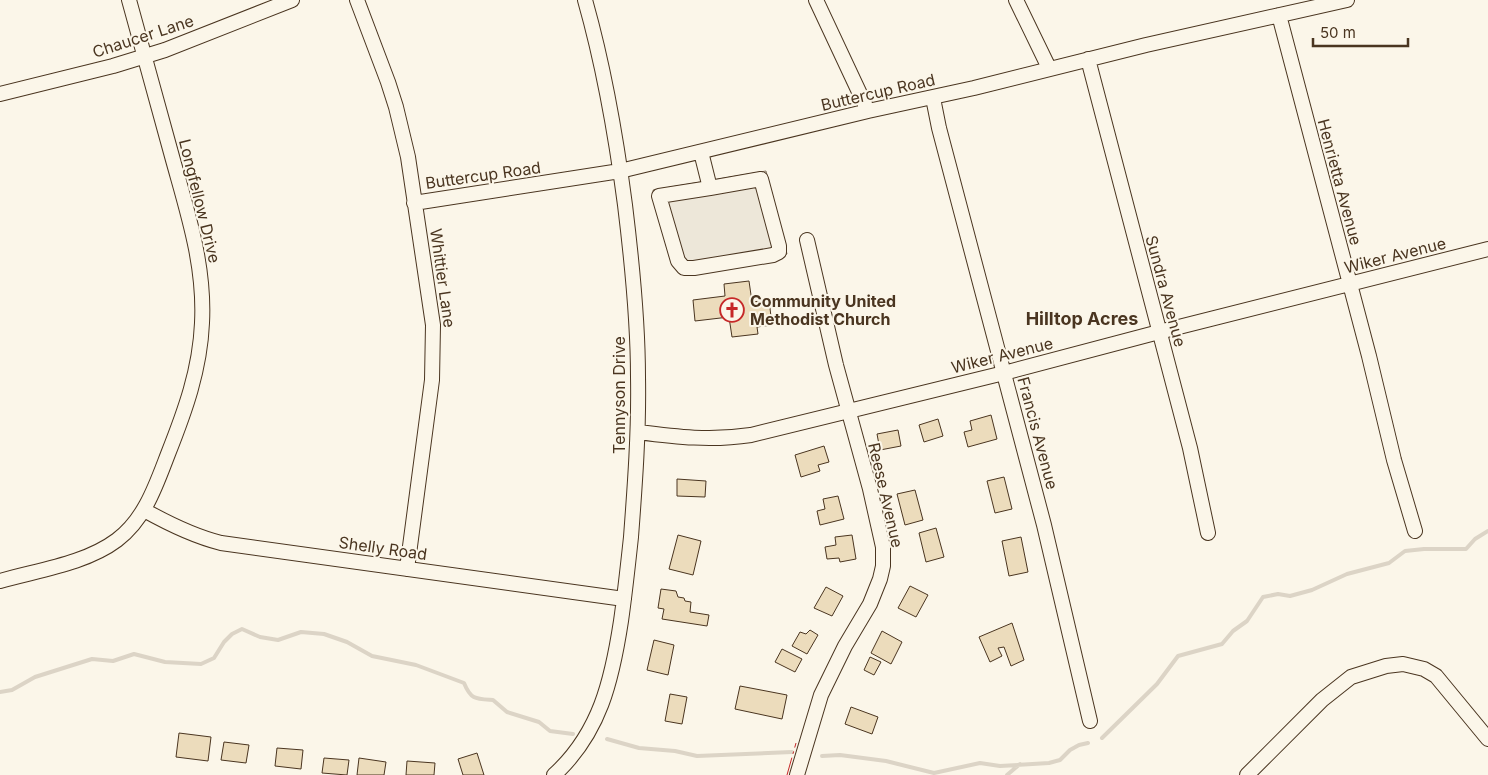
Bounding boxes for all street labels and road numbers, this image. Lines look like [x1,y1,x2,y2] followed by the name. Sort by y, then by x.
[90,10,196,62] street label: Chaucer Lane
[819,69,937,115] street label: Buttercup Road
[1314,117,1366,247] street label: Henrietta Avenue
[175,137,225,265] street label: Longfellow Drive
[424,157,542,193] street label: Buttercup Road
[426,227,460,329] street label: Whittier Lane
[1141,233,1191,349] street label: Sundra Avenue
[1342,233,1448,277] street label: Wiker Avenue
[949,333,1055,377] street label: Wiker Avenue
[609,336,629,454] street label: Tennyson Drive
[1013,375,1063,491] street label: Francis Avenue
[864,441,908,549] street label: Reese Avenue
[338,532,428,564] street label: Shelly Road

